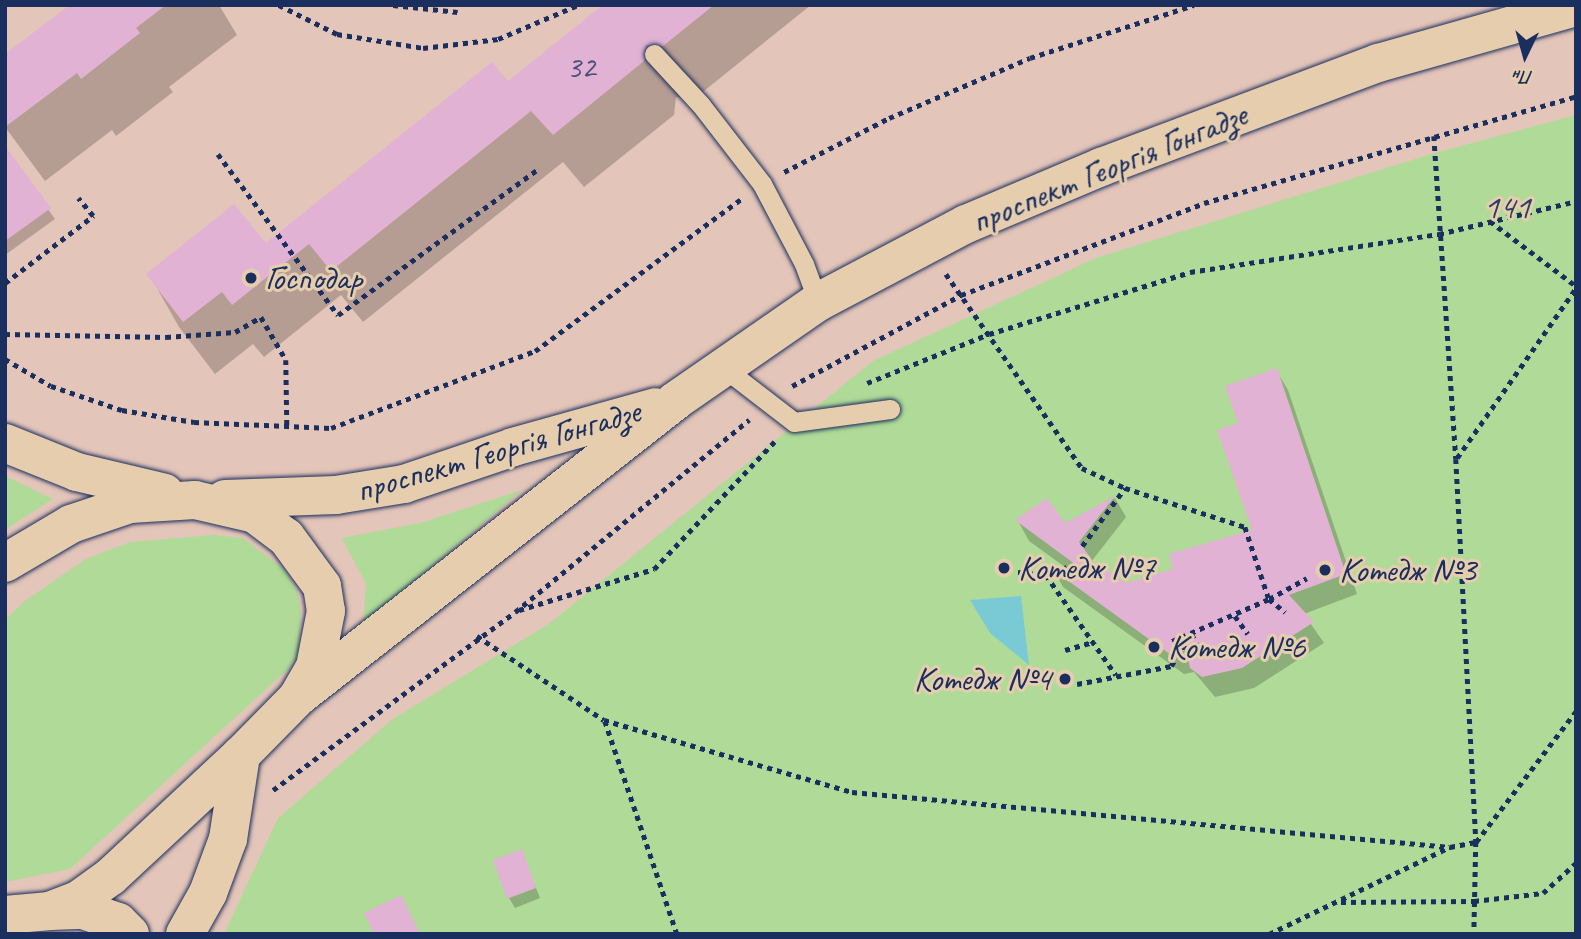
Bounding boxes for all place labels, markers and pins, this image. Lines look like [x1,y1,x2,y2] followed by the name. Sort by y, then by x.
[265,257,362,299] place label: Господар
[243,270,259,286] marker: Господар
[1018,547,1155,589] place label: Котедж №7
[1339,549,1476,591] place label: Котедж №3
[996,560,1012,576] marker: Котедж №7
[1317,562,1333,578] marker: Котедж №3
[1168,626,1305,668] place label: Котедж №6
[1146,639,1162,655] marker: Котедж №6
[914,658,1051,700] place label: Котедж №4
[1057,671,1073,687] marker: Котедж №4

